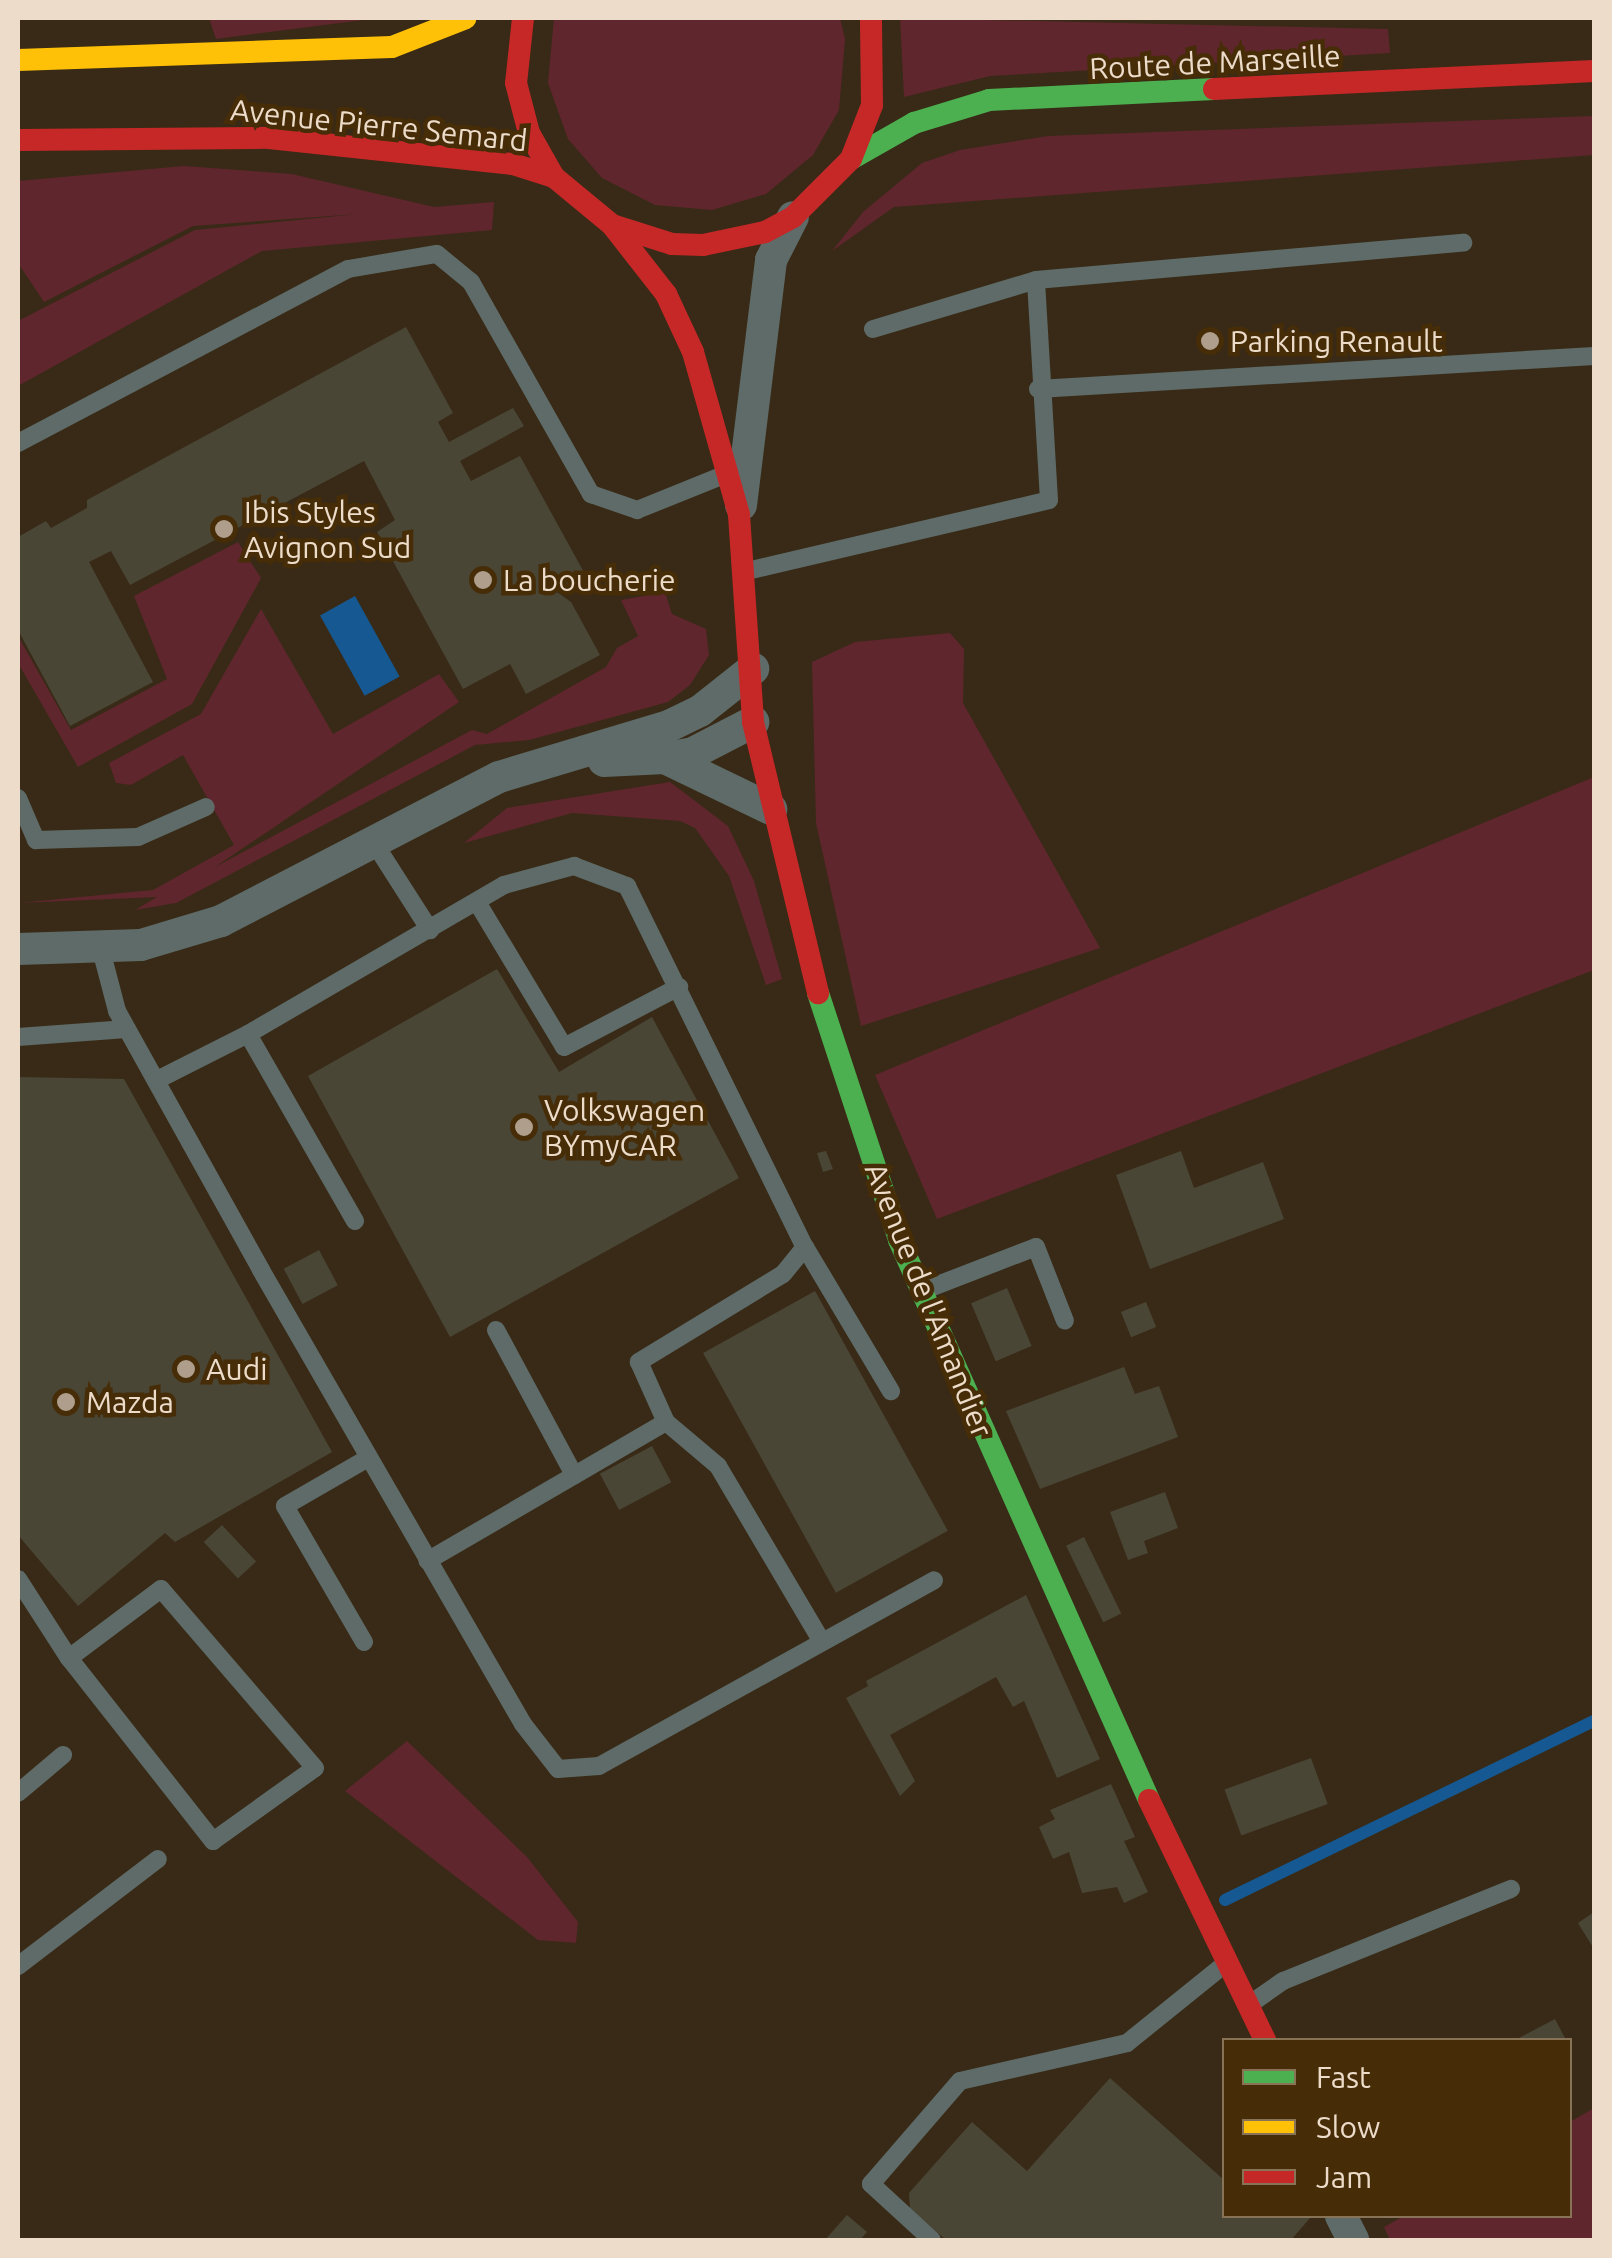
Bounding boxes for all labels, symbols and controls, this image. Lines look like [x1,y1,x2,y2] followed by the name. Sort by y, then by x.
[1089,37,1341,87] street label: Route de Marseille
[229,92,529,158] street label: Avenue Pierre Semard
[1230,323,1443,359] place label: Parking Renault
[1199,330,1221,352] marker: Parking Renault
[244,494,411,564] place label: Ibis Styles Avignon Sud
[213,518,235,540] marker: Ibis Styles Avignon Sud
[503,562,676,598] place label: La boucherie
[472,569,494,591] marker: La boucherie
[544,1092,705,1162] place label: Volkswagen BYmyCAR
[513,1116,535,1138] marker: Volkswagen BYmyCAR
[857,1158,1001,1442] street label: Avenue de l'Amandier
[206,1351,267,1387] place label: Audi
[175,1358,197,1380] marker: Audi
[86,1384,174,1420] place label: Mazda
[55,1391,77,1413] marker: Mazda
[1222,2038,1572,2218] legend
[1316,2060,1371,2094] text: Fast
[1316,2110,1380,2144] text: Slow
[1316,2160,1372,2194] text: Jam

